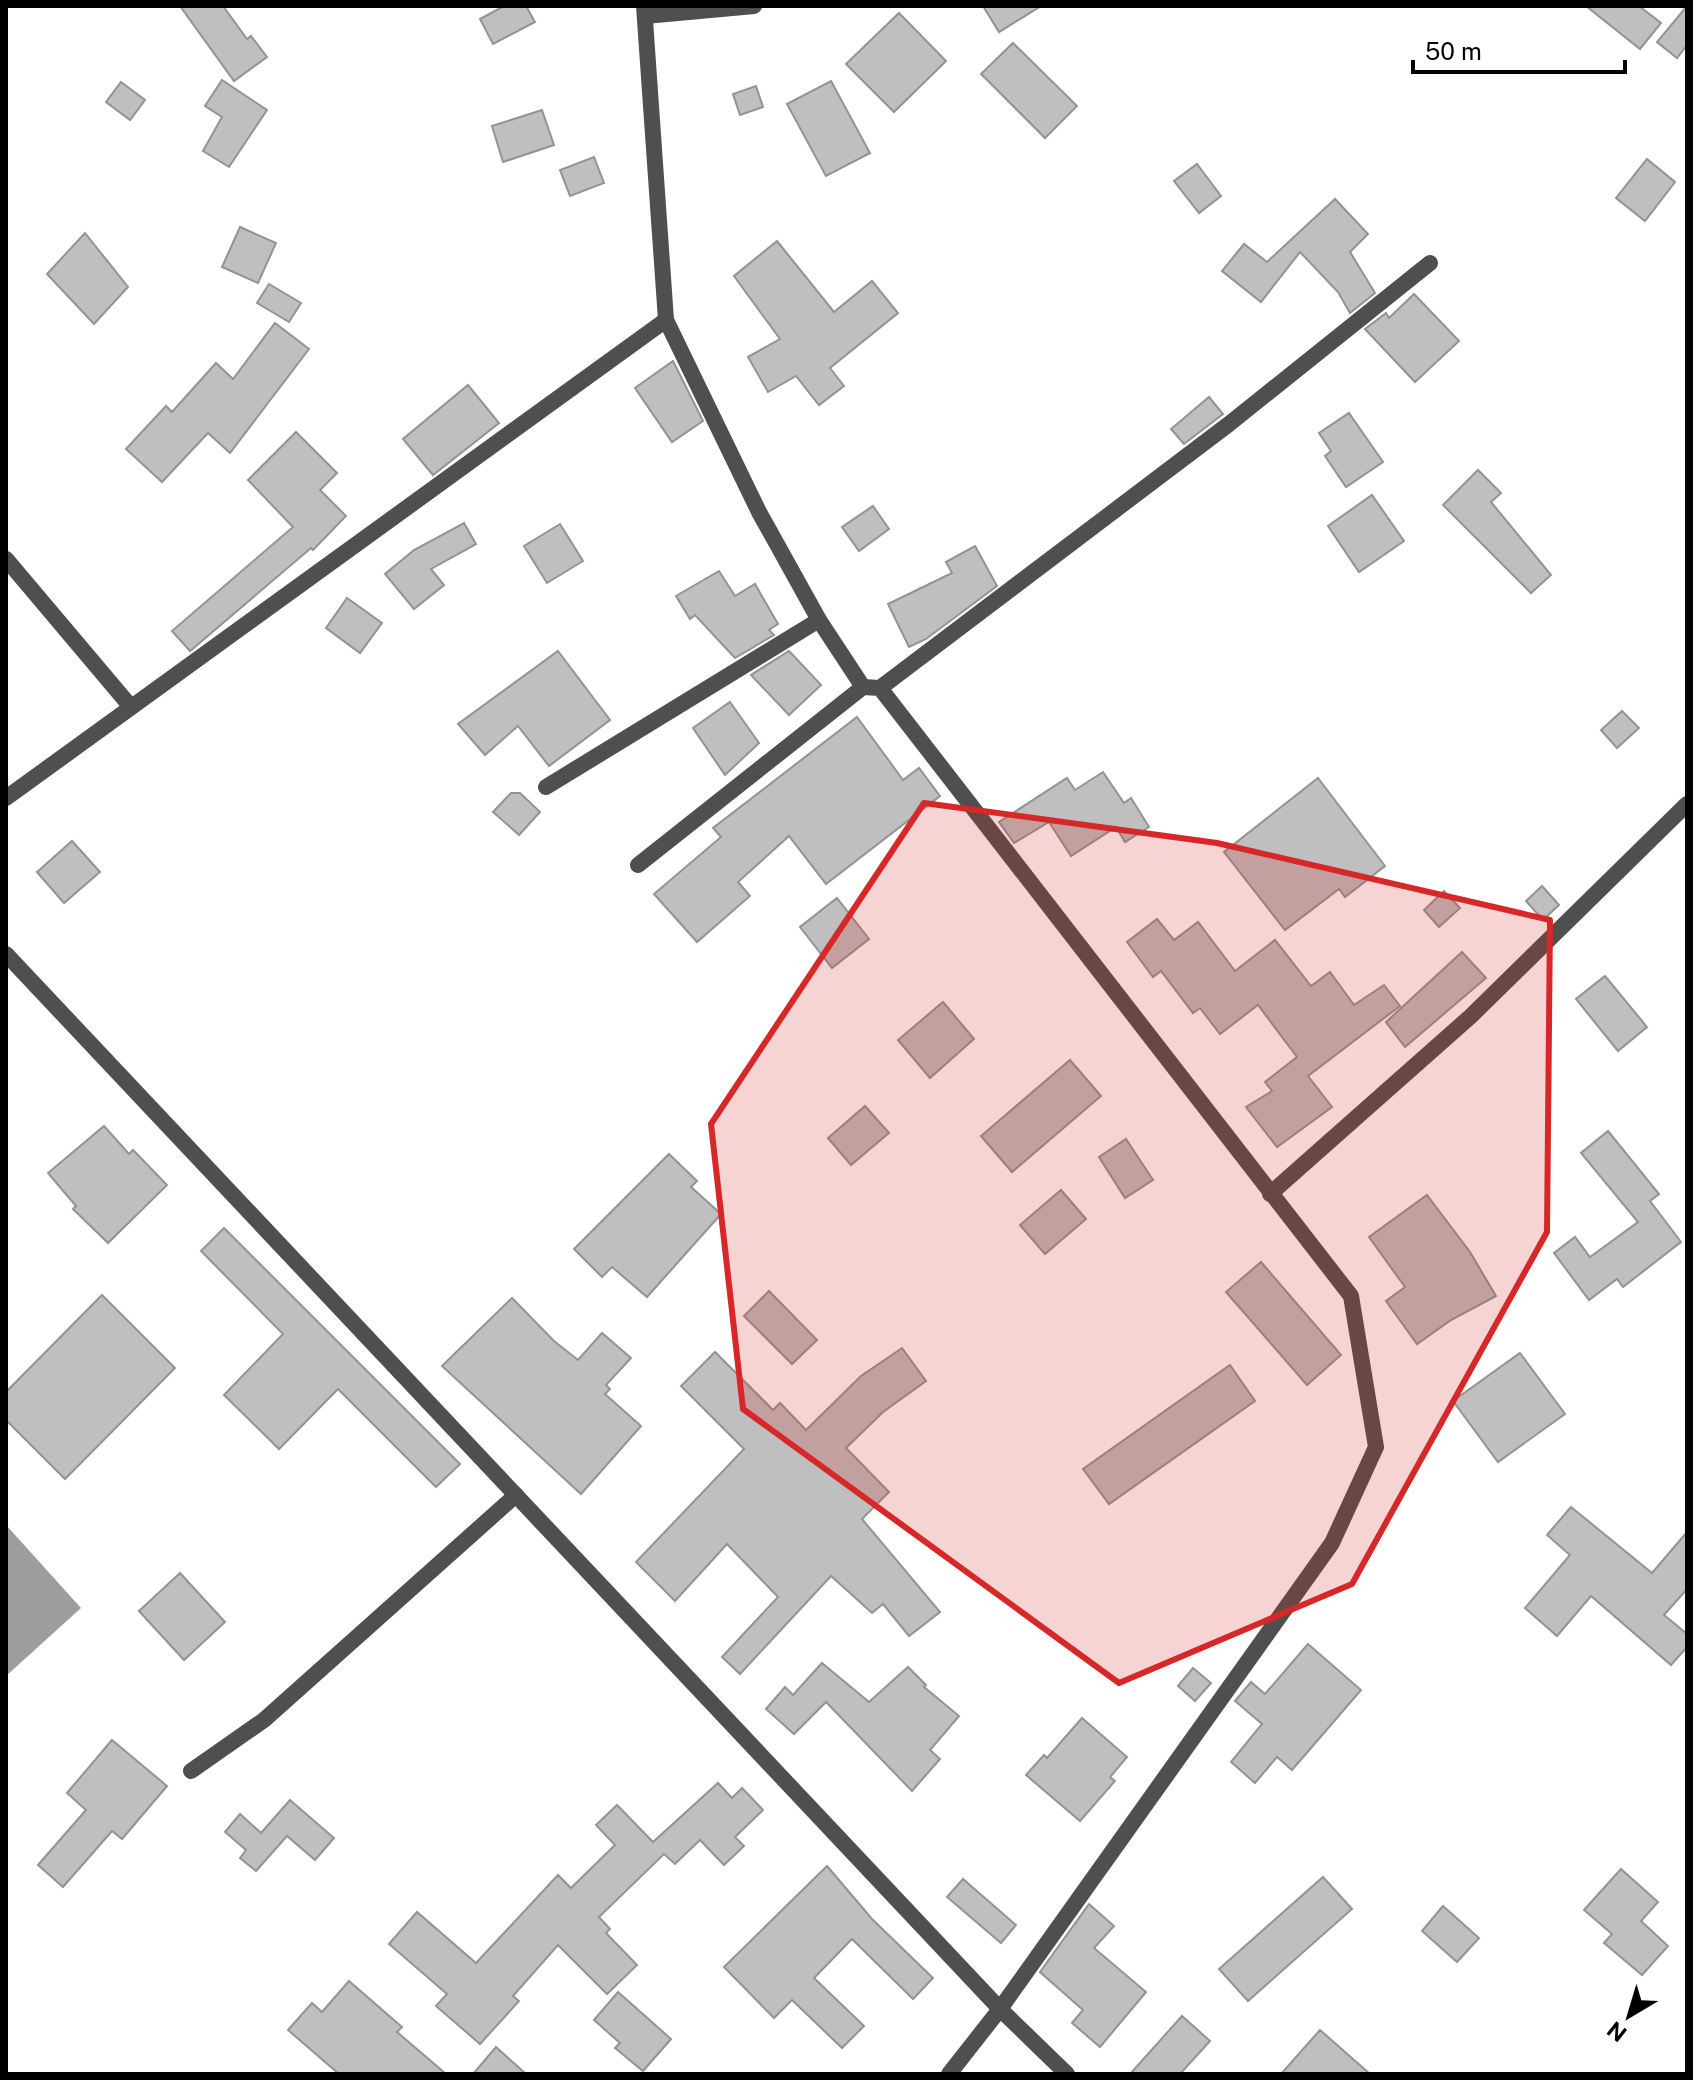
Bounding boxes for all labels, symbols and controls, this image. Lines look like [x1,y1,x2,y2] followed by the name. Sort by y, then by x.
[1413,24,1625,74] scale bar
[1425,37,1482,65] text: 50 m
[1589,1976,1669,2056] north arrow
[1602,2016,1631,2047] text: N

